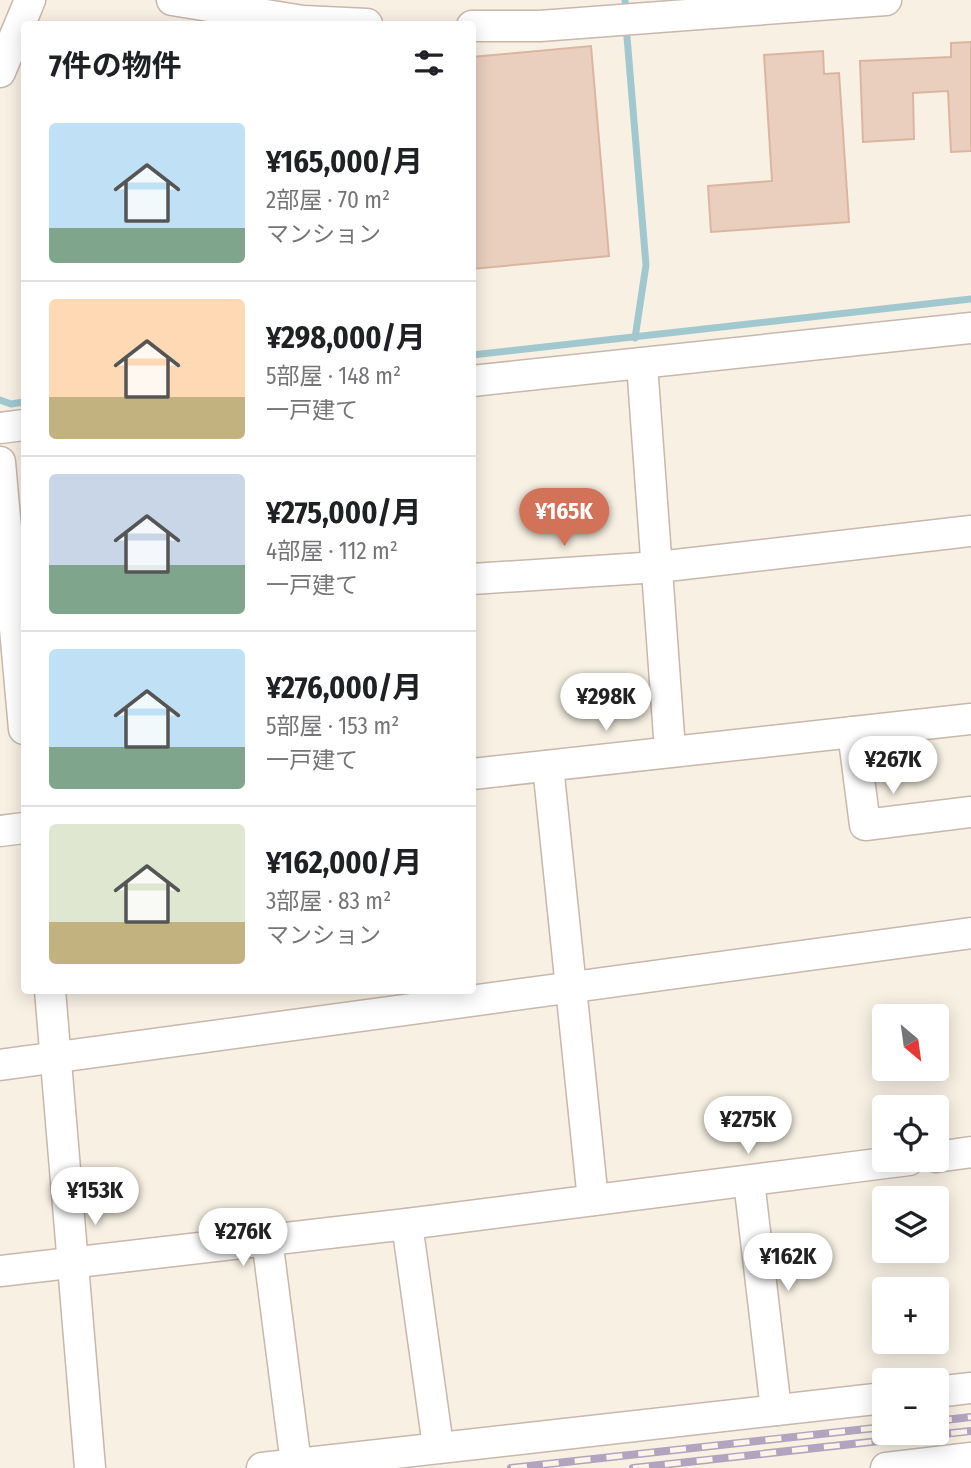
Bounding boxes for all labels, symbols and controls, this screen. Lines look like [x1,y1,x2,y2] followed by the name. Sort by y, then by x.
[410,44,448,82] icon: filters
[49,48,182,84] text: 7件の物件
[266,144,423,180] text: ¥165,000/月
[105,151,189,235] icon: home
[266,186,390,214] text: 2部屋 · 70 m²
[266,220,381,248] text: マンション
[266,320,426,356] text: ¥298,000/月
[105,327,189,411] icon: home
[266,362,401,390] text: 5部屋 · 148 m²
[266,396,358,424] text: 一戸建て
[515,489,613,548] pin: ¥165K
[266,495,422,531] text: ¥275,000/月
[535,497,593,525] text: ¥165K
[105,502,189,586] icon: home
[266,537,398,565] text: 4部屋 · 112 m²
[266,571,358,599] text: 一戸建て
[266,670,422,706] text: ¥276,000/月
[557,674,655,733] pin: ¥298K
[105,677,189,761] icon: home
[576,682,636,710] text: ¥298K
[266,712,399,740] text: 5部屋 · 153 m²
[844,736,942,796] pin: ¥267K
[865,745,921,773] text: ¥267K
[266,746,358,774] text: 一戸建て
[266,845,422,881] text: ¥162,000/月
[105,852,189,936] icon: home
[266,887,391,915] text: 3部屋 · 83 m²
[266,921,381,949] text: マンション
[872,1004,948,1082] north arrow
[872,1004,949,1445] map controls
[872,1095,949,1172] button: locate
[699,1096,797,1156] pin: ¥275K
[720,1105,776,1133] text: ¥275K
[46,1168,144,1227] pin: ¥153K
[67,1176,123,1204] text: ¥153K
[872,1186,949,1263] button: layers
[194,1208,292,1268] pin: ¥276K
[215,1217,271,1245] text: ¥276K
[739,1234,837,1293] pin: ¥162K
[760,1242,816,1270] text: ¥162K
[872,1277,949,1354] button: +
[872,1368,949,1445] button: −

